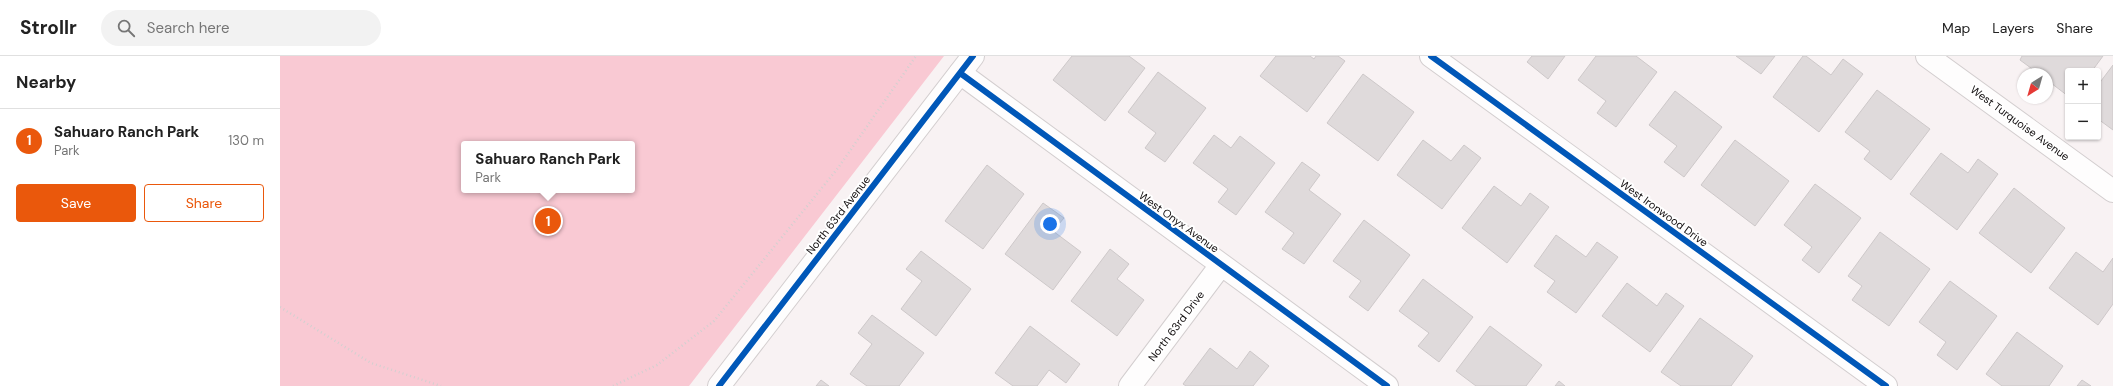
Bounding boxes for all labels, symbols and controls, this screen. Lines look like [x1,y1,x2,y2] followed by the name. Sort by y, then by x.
[101,10,381,46] search box
[20,15,77,40] text: Strollr
[115,17,137,39] icon: search
[147,18,230,38] text: Search here
[1942,19,1970,37] text: Map
[1992,19,2034,37] text: Layers
[2056,19,2093,37] text: Share
[2017,68,2053,104] north arrow
[2065,68,2101,140] map controls
[2065,68,2101,104] button: +
[16,71,76,93] text: Nearby
[1968,82,2072,164] street label: West Turquoise Avenue
[2065,104,2101,140] button: −
[54,122,199,142] text: Sahuaro Ranch Park
[27,132,31,149] text: 1
[228,132,264,149] text: 130 m
[461,141,635,193] popup
[54,142,80,159] text: Park
[475,149,621,169] text: Sahuaro Ranch Park
[475,169,501,186] text: Park
[803,173,873,257] street label: North 63rd Avenue
[1617,176,1711,250] street label: West Ironwood Drive
[16,184,136,222] button: Save
[144,184,264,222] button: Share
[1136,188,1222,256] street label: West Onyx Avenue
[535,206,561,236] pin: 1
[1040,214,1060,234] your location
[1145,288,1207,364] street label: North 63rd Drive

